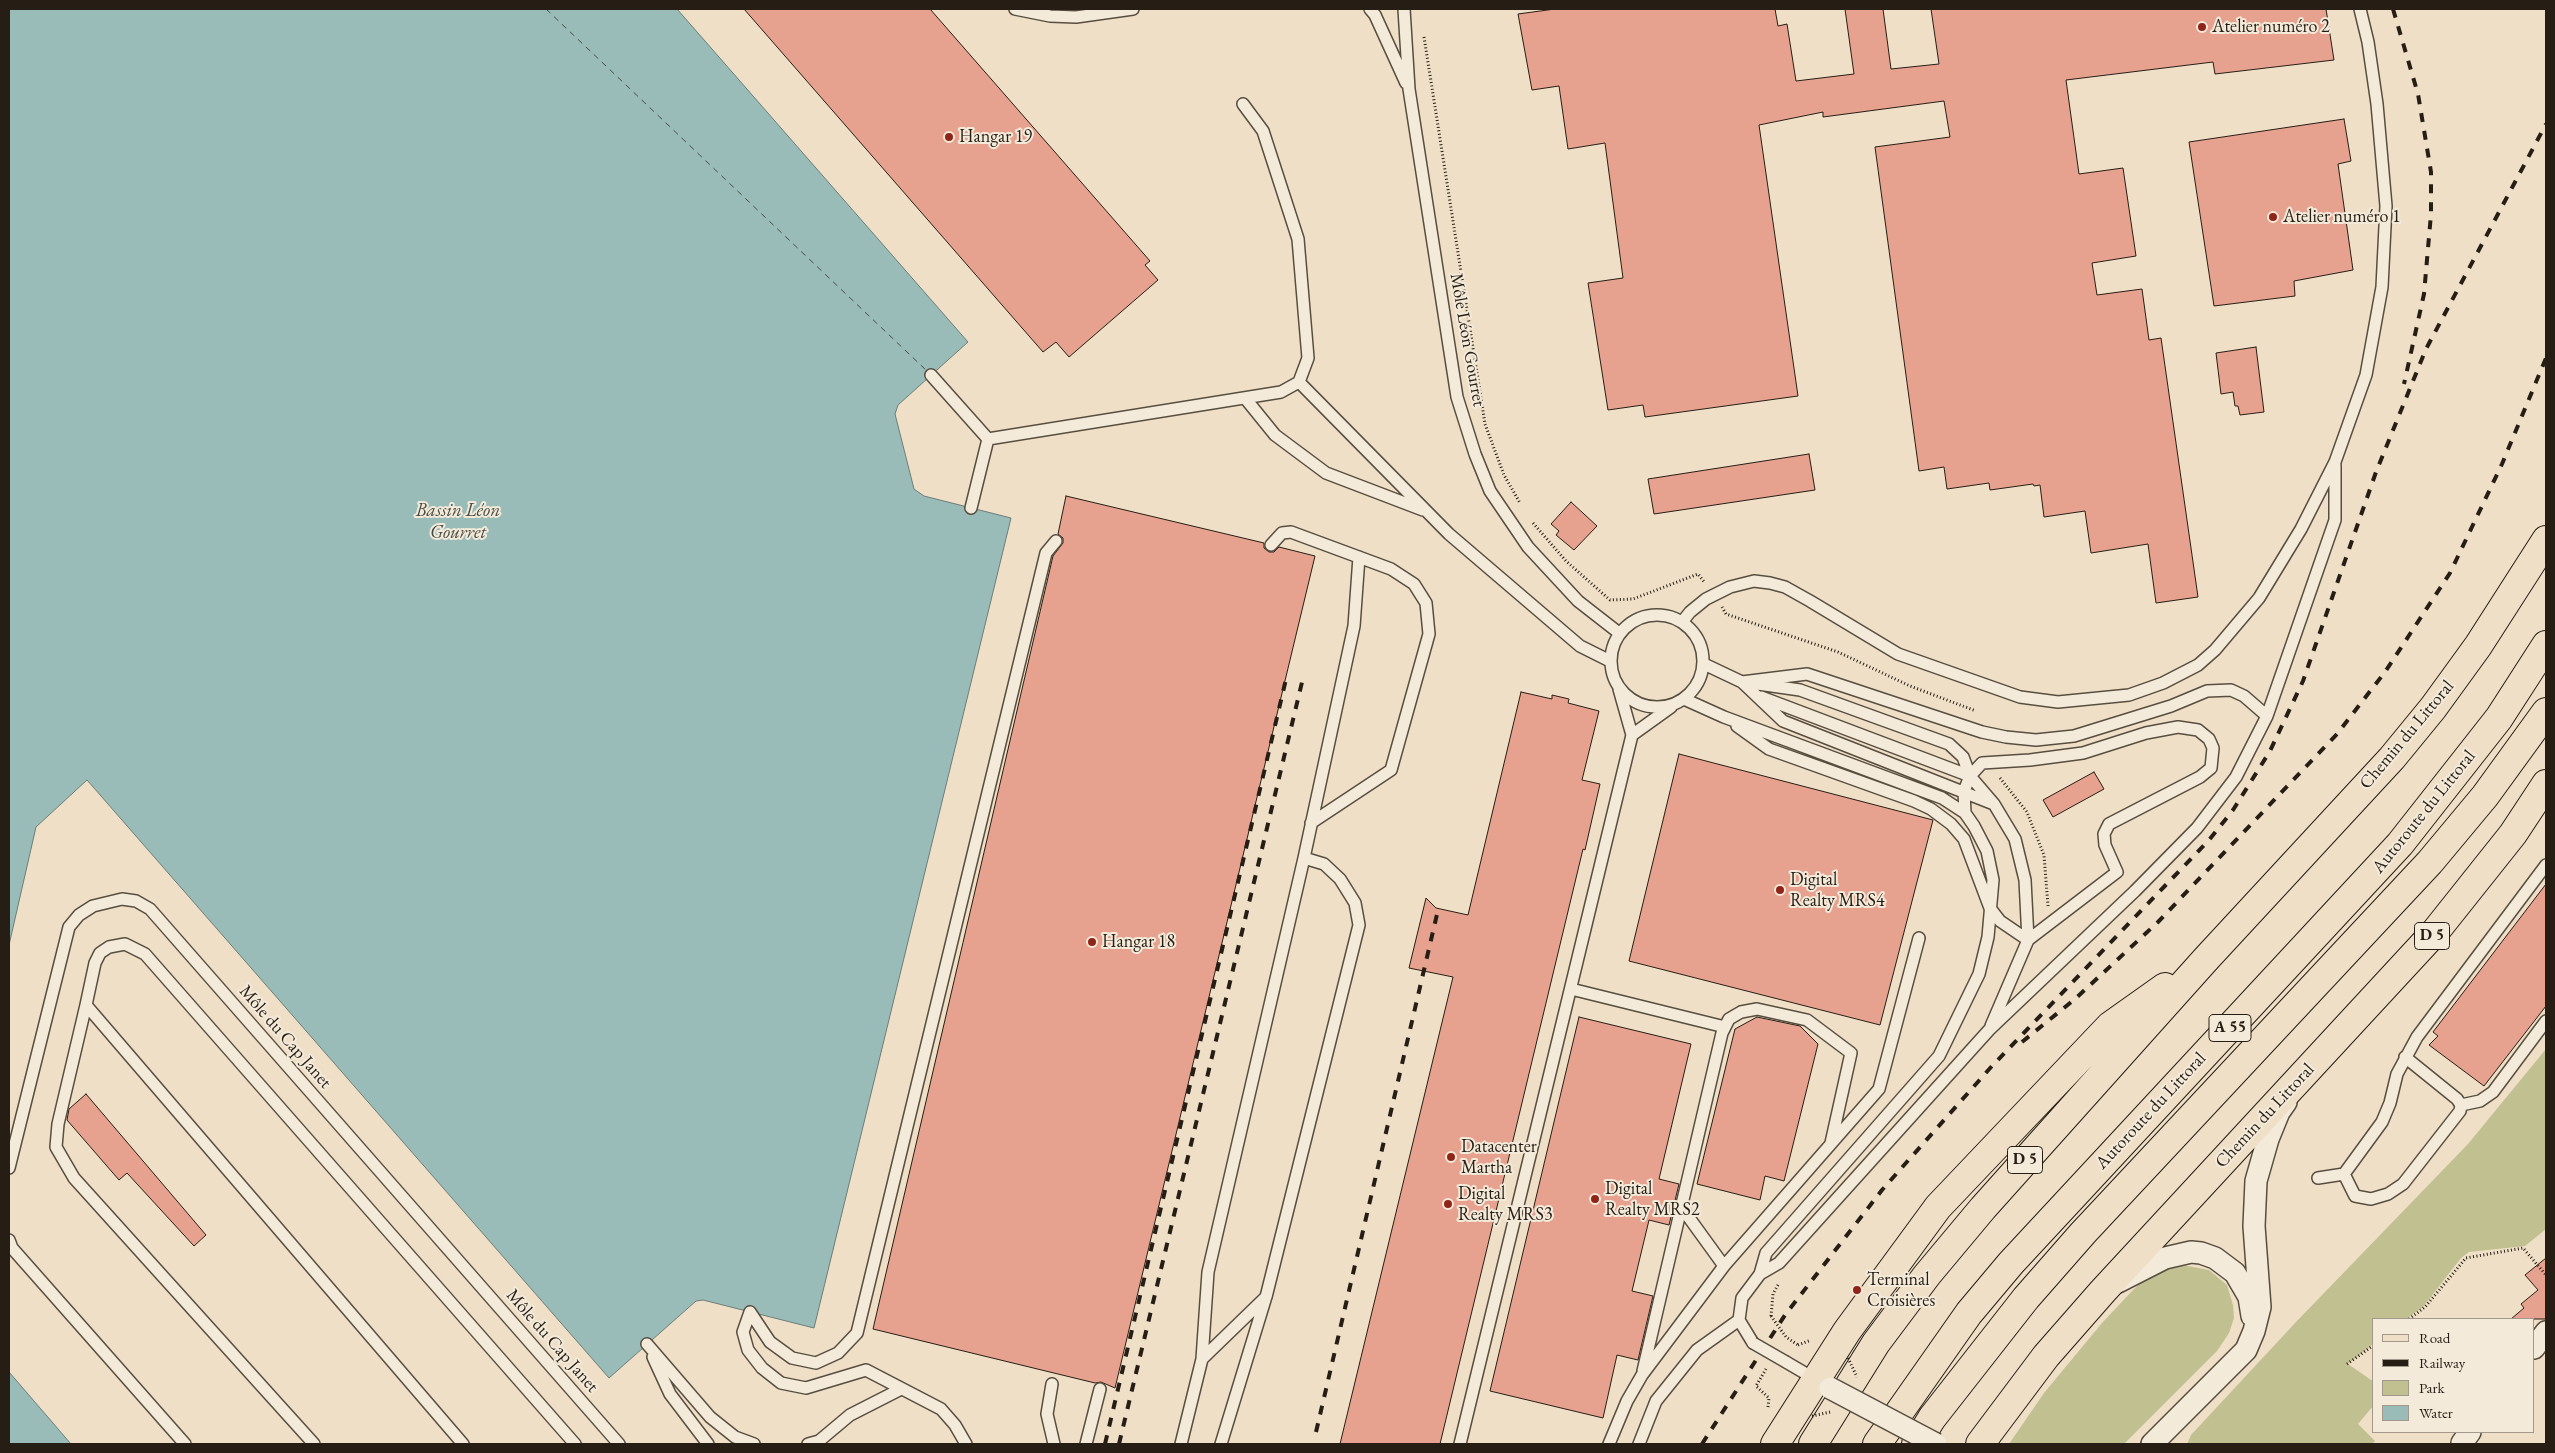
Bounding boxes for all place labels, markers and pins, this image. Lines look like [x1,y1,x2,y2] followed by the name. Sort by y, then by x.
[2212,16,2330,38] place label: Atelier numéro 2
[2196,21,2208,33] marker: Atelier numéro 2
[959,126,1032,148] place label: Hangar 19
[943,131,955,143] marker: Hangar 19
[2283,206,2401,228] place label: Atelier numéro 1
[2267,211,2279,223] marker: Atelier numéro 1
[1790,869,1885,912] place label: Digital Realty MRS4
[1774,884,1786,896] marker: Digital Realty MRS4
[1102,931,1175,953] place label: Hangar 18
[1086,936,1098,948] marker: Hangar 18
[1461,1136,1537,1178] place label: Datacenter Martha
[1445,1151,1457,1163] marker: Datacenter Martha
[1605,1178,1700,1220] place label: Digital Realty MRS2
[1458,1183,1553,1226] place label: Digital Realty MRS3
[1589,1193,1601,1205] marker: Digital Realty MRS2
[1442,1198,1454,1210] marker: Digital Realty MRS3
[1867,1269,1935,1312] place label: Terminal Croisières
[1851,1284,1863,1296] marker: Terminal Croisières

